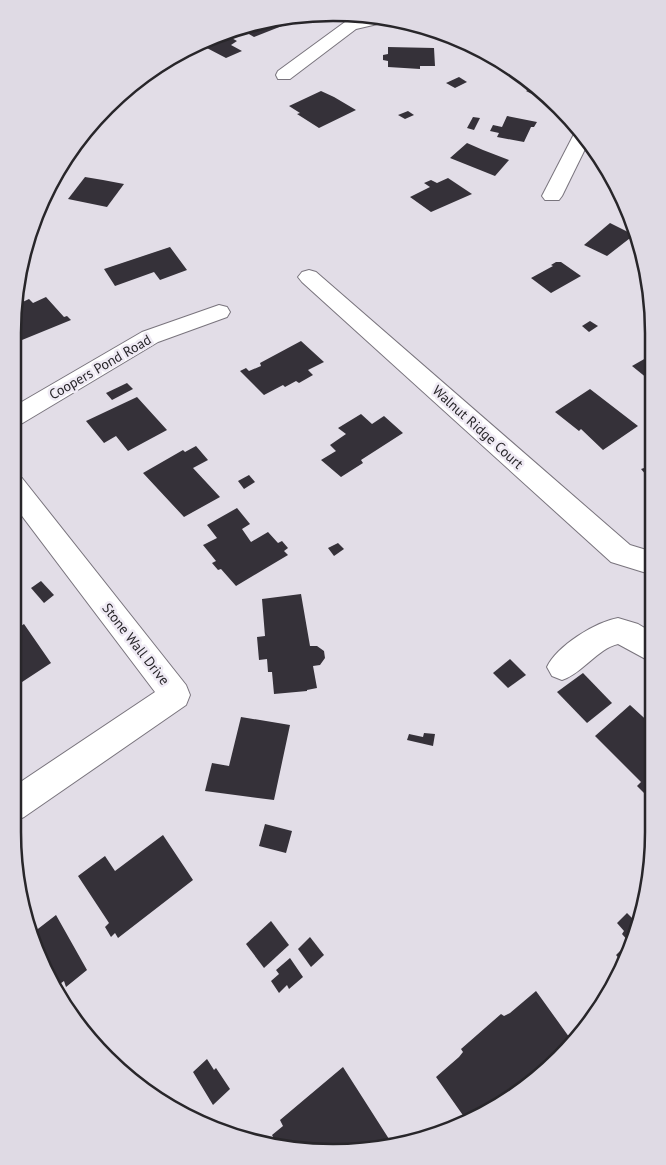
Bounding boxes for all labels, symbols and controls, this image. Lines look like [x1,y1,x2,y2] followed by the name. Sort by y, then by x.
[46,330,154,404] street label: Coopers Pond Road
[429,381,527,473] street label: Walnut Ridge Court
[98,599,174,689] street label: Stone Wall Drive

